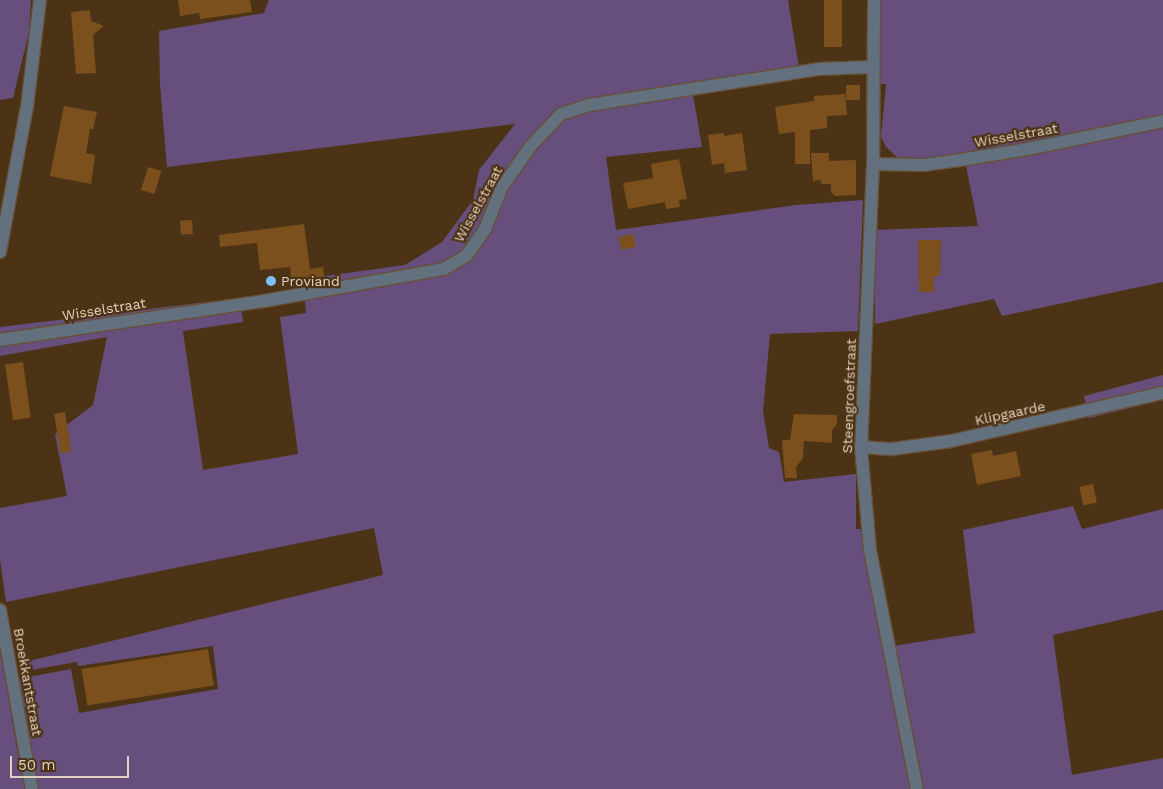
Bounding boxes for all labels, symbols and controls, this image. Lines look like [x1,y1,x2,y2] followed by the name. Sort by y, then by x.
[973,119,1059,151] street label: Wisselstraat
[450,163,506,245] street label: Wisselstraat
[281,273,340,289] place label: Proviand
[265,275,277,287] marker: Proviand
[61,294,147,324] street label: Wisselstraat
[839,338,859,454] street label: Steengroefstraat
[973,397,1047,429] street label: Klipgaarde
[10,627,46,737] street label: Broekkantstraat
[12,746,131,778] scale bar
[18,756,55,774] text: 50 m

